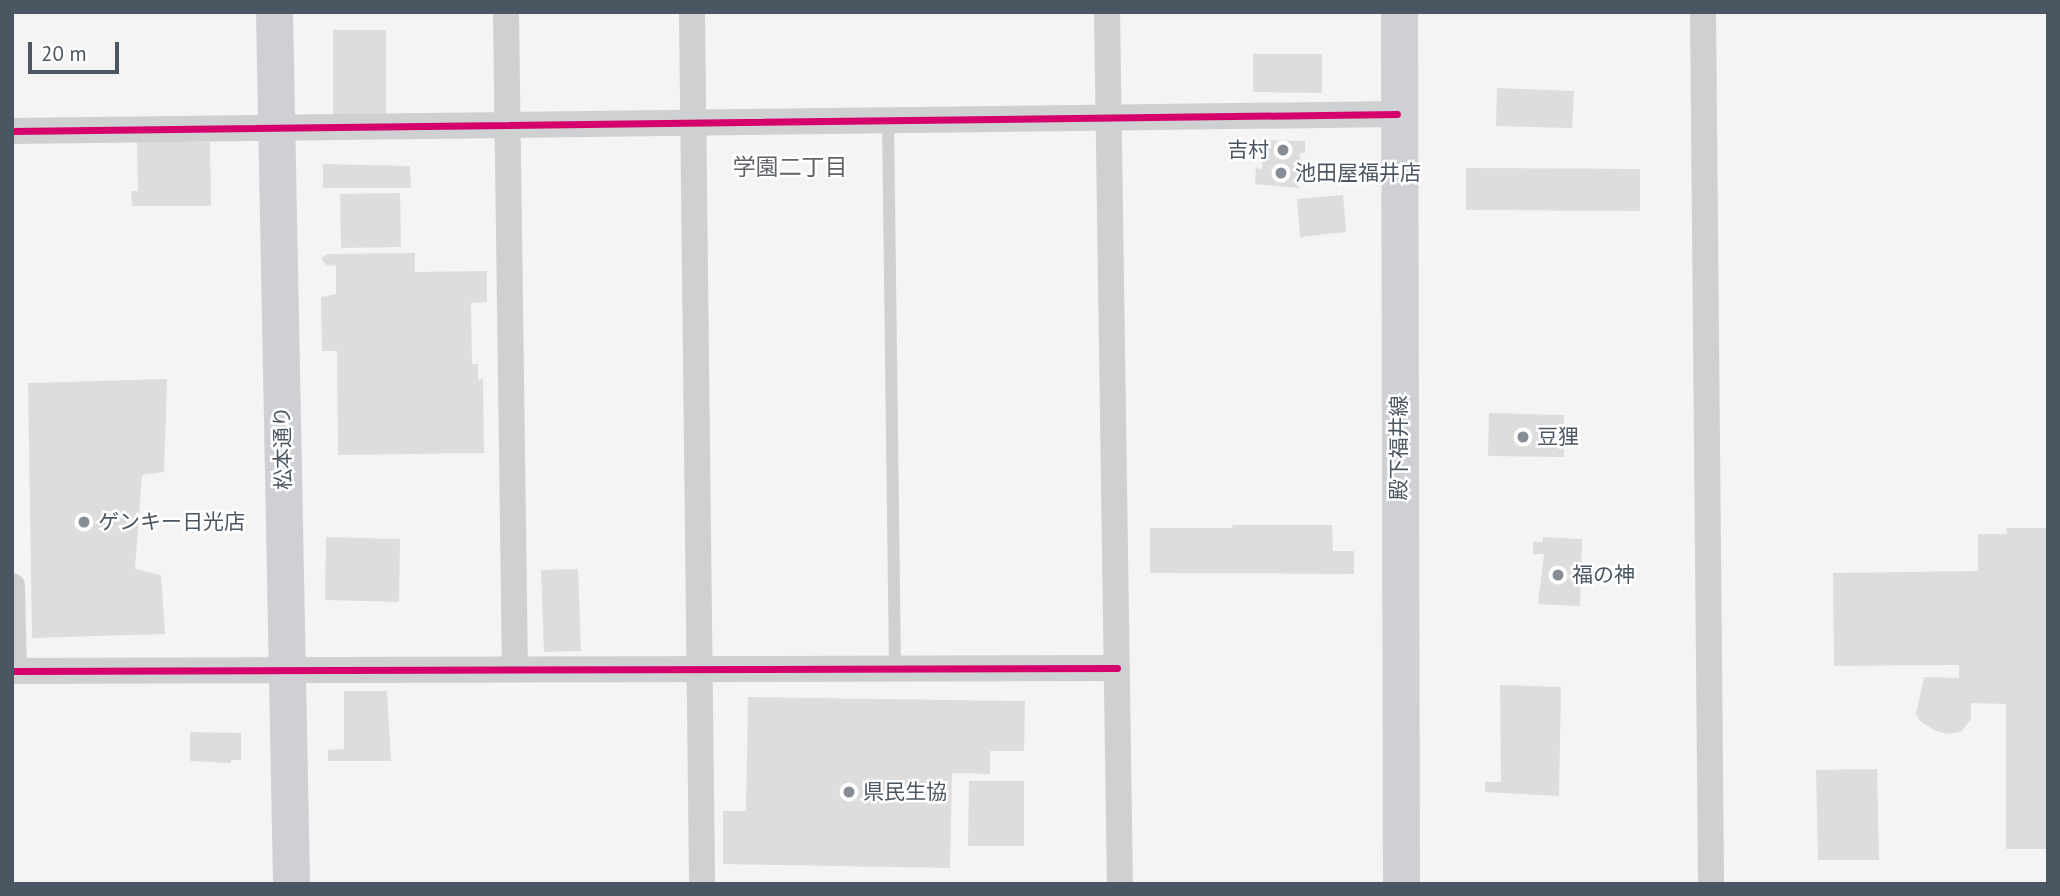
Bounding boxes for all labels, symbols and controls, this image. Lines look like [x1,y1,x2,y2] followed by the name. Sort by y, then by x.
[32,28,122,72] scale bar
[41,40,87,67] text: 20 m
[1227,137,1269,163] place label: 吉村
[1275,142,1291,158] marker: 吉村
[733,153,847,181] district label: 学園二丁目
[1295,160,1421,186] place label: 池田屋福井店
[1273,165,1289,181] marker: 池田屋福井店
[1386,396,1412,500] street label: 殿下福井線
[270,406,296,490] street label: 松本通り
[1537,424,1579,450] place label: 豆狸
[1515,429,1531,445] marker: 豆狸
[98,509,245,535] place label: ゲンキー日光店
[76,514,92,530] marker: ゲンキー日光店
[1572,562,1635,588] place label: 福の神
[1550,567,1566,583] marker: 福の神
[863,779,947,805] place label: 県民生協
[841,784,857,800] marker: 県民生協

